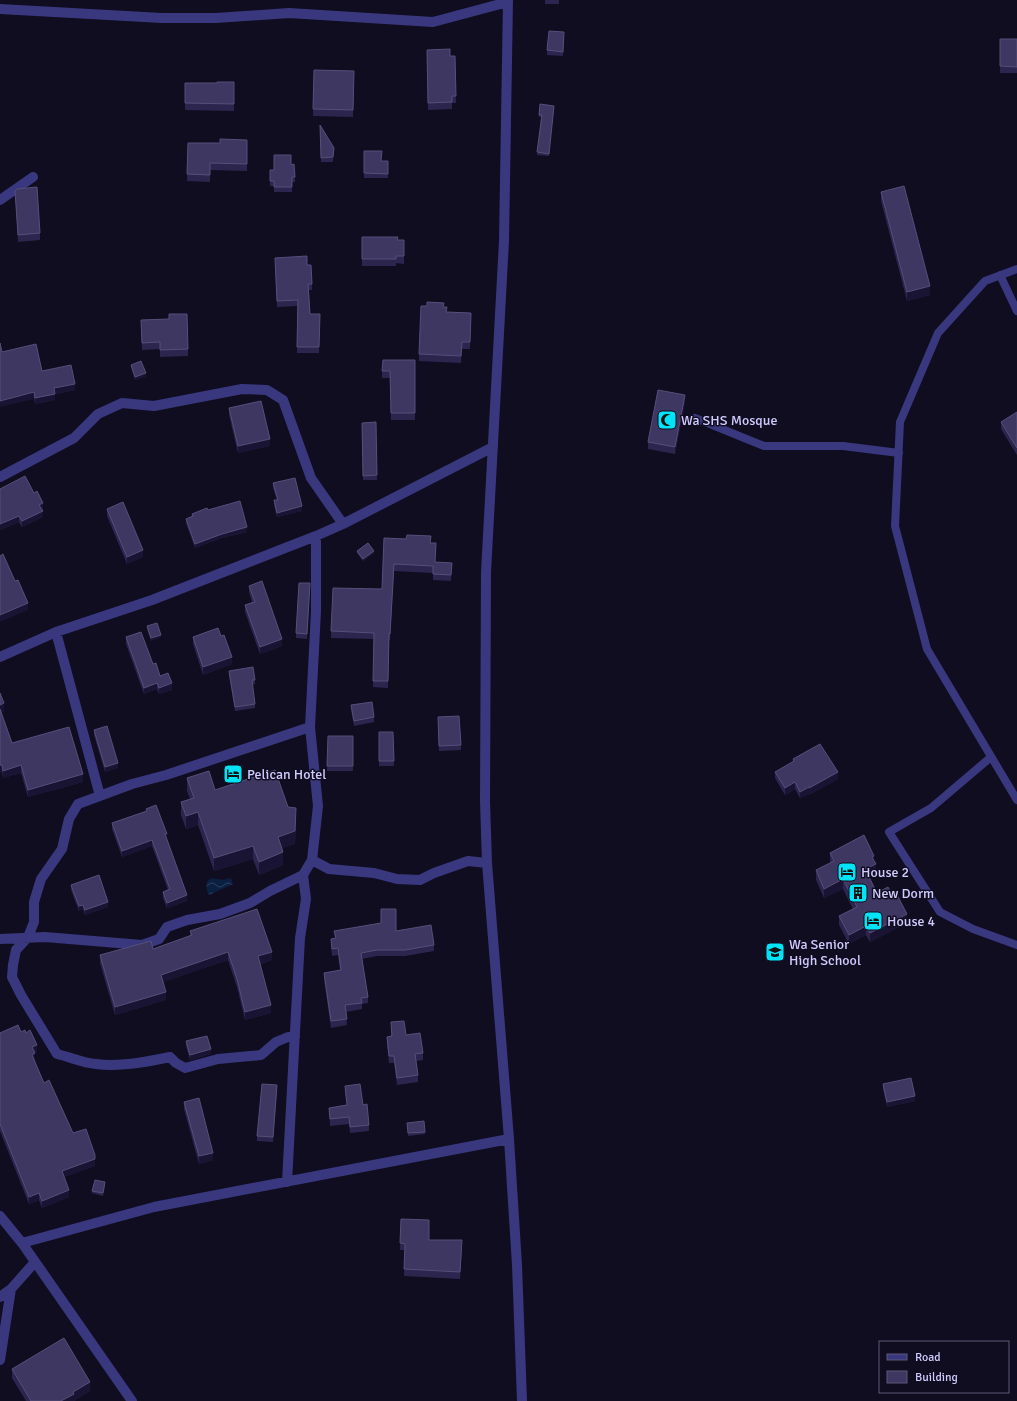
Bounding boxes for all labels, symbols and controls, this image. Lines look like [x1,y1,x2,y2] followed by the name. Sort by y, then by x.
[656,409,678,431] mosque icon: Wa SHS Mosque
[681,412,777,429] place label: Wa SHS Mosque
[222,763,244,785] hotel icon: Pelican Hotel
[247,766,326,783] place label: Pelican Hotel
[836,861,858,883] hotel icon: House 2
[861,864,909,881] place label: House 2
[847,882,869,904] building icon: New Dorm
[872,885,934,902] place label: New Dorm
[862,910,884,932] hotel icon: House 4
[887,913,936,930] place label: House 4
[789,936,861,969] place label: Wa Senior High School
[764,941,786,963] school or university icon: Wa Senior High School
[879,1341,1009,1393] legend
[915,1350,941,1365] text: Road
[915,1370,958,1385] text: Building

